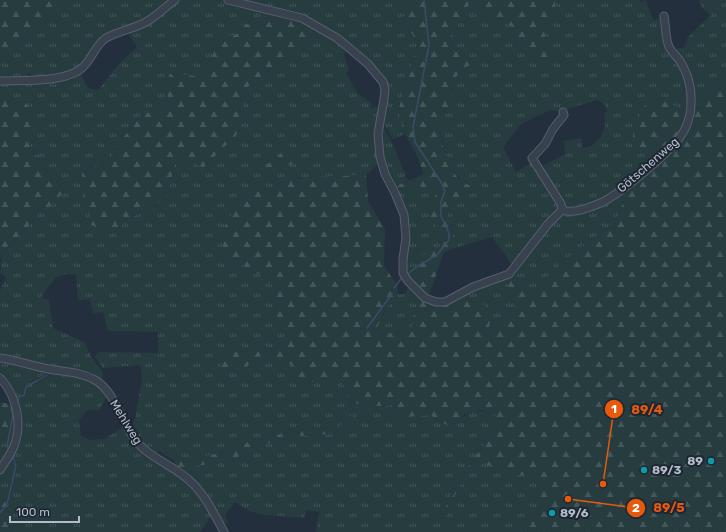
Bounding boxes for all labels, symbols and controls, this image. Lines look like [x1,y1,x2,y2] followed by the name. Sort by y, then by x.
[614,134,682,196] street label: Götschenweg
[107,397,145,447] street label: Mehlweg
[604,397,671,422] callout: 89/4
[611,402,617,416] text: 1
[631,402,663,417] text: 89/4
[687,454,703,468] place label: 89
[706,456,716,466] marker: 89
[652,463,682,477] place label: 89/3
[639,465,649,475] marker: 89/3
[626,495,693,520] callout: 89/5
[10,498,79,524] scale bar
[653,500,685,515] text: 89/5
[632,501,640,515] text: 2
[16,505,50,519] text: 100 m
[560,506,589,520] place label: 89/6
[547,508,557,518] marker: 89/6

